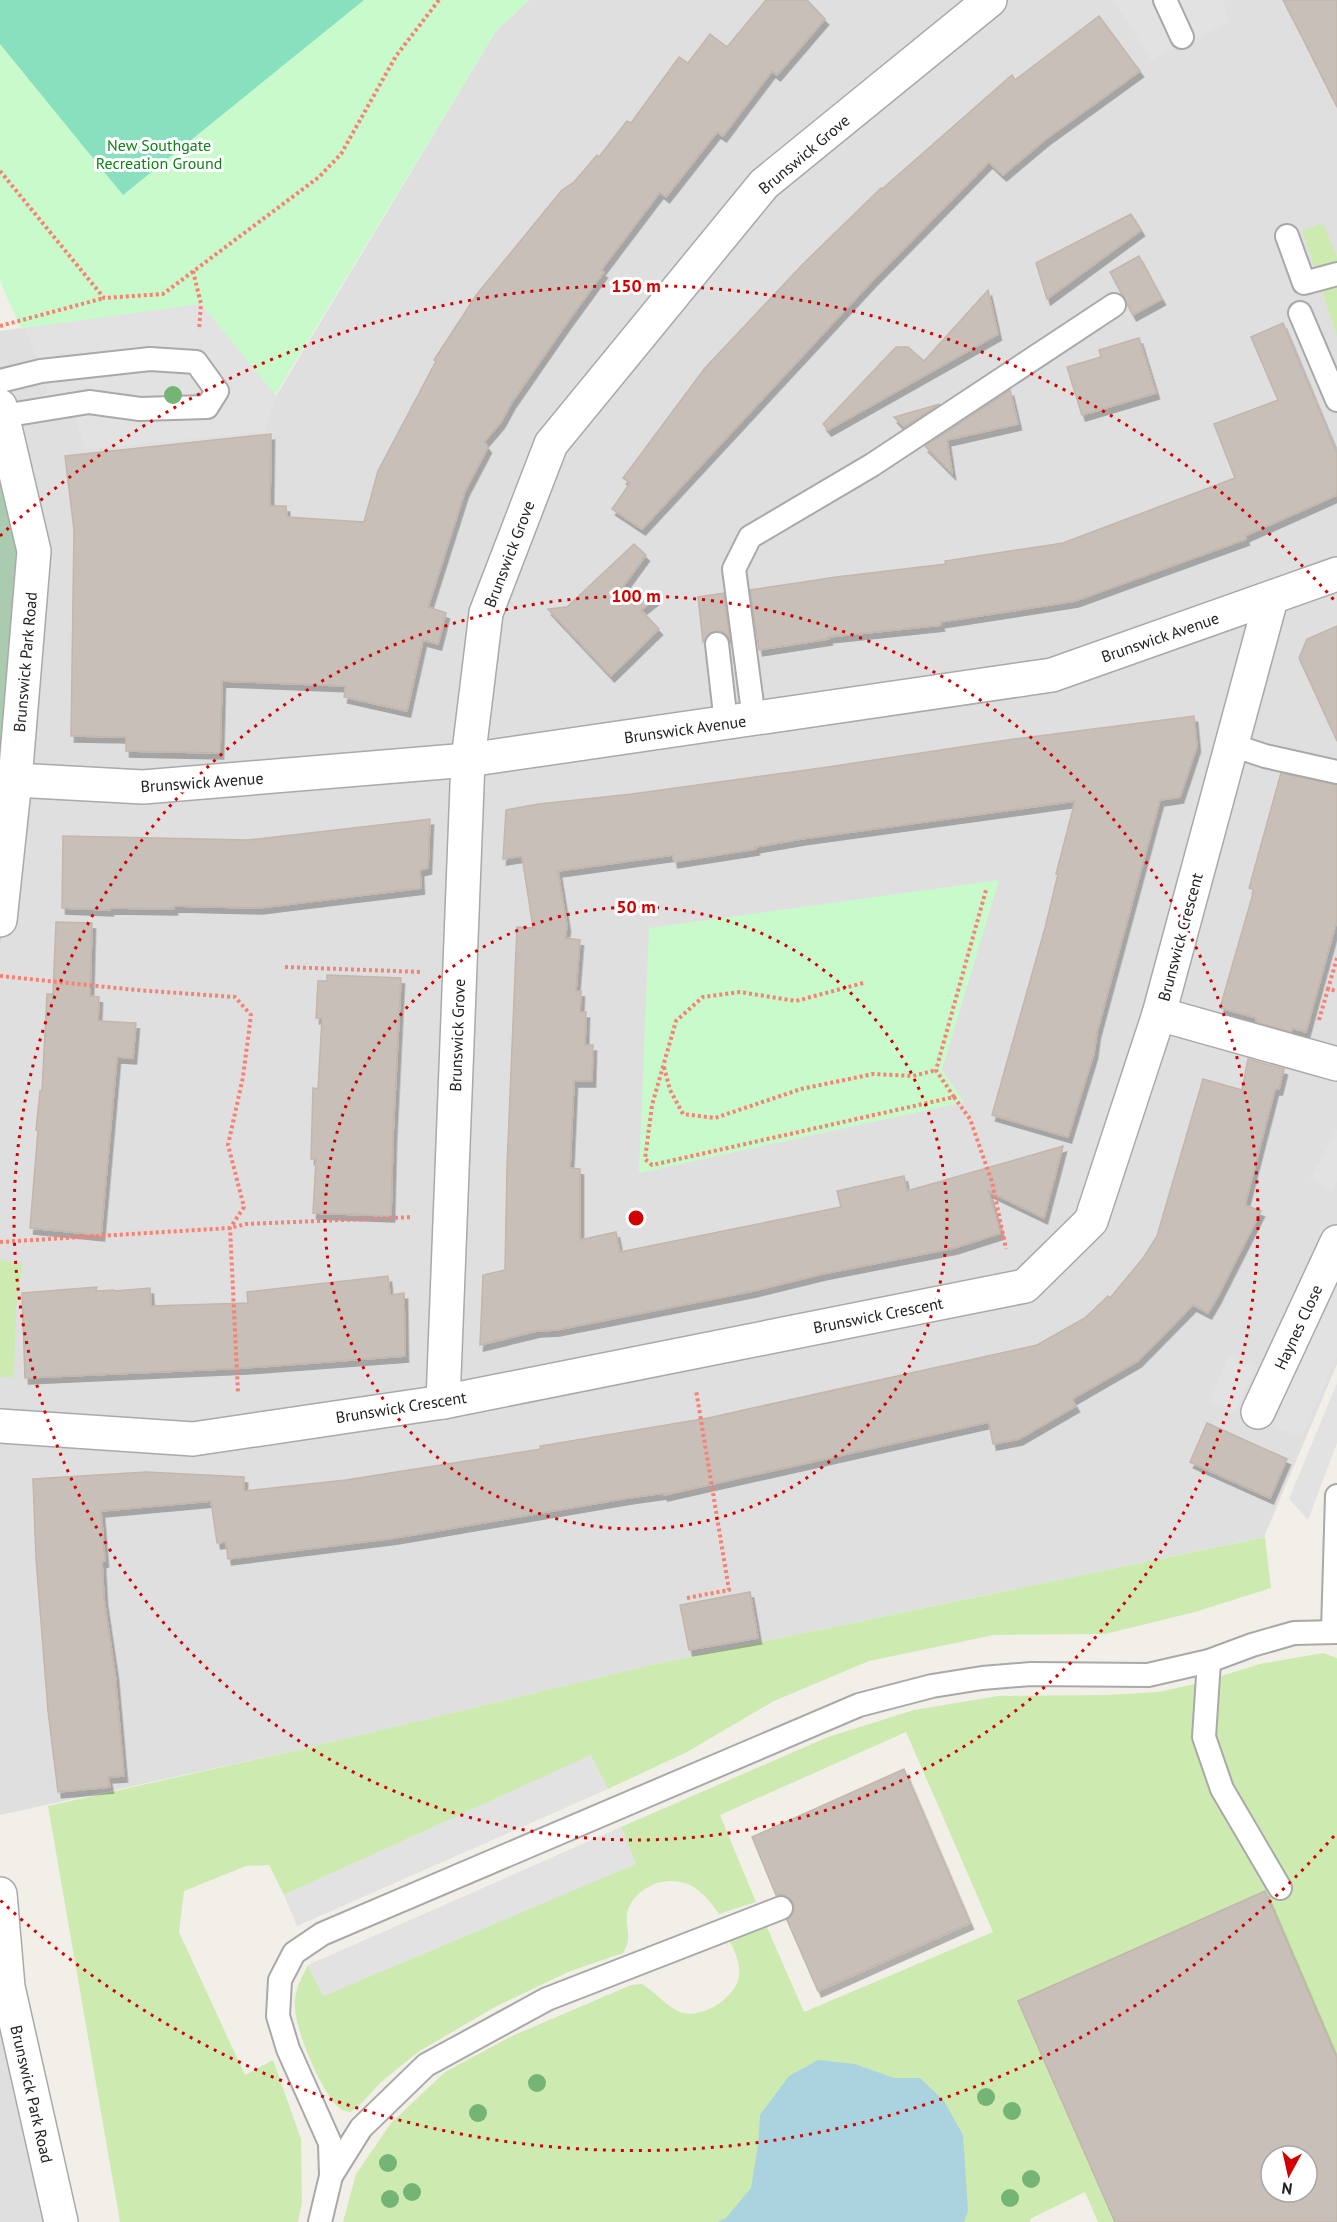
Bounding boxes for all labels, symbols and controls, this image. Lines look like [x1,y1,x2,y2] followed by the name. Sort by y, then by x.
[754,110,854,198] street label: Brunswick Grove
[96,135,222,173] park label: New Southgate Recreation Ground
[611,274,661,297] text: 150 m
[479,498,539,610] street label: Brunswick Grove
[611,584,661,607] text: 100 m
[9,591,41,733] street label: Brunswick Park Road
[1099,608,1221,666] street label: Brunswick Avenue
[623,711,747,747] street label: Brunswick Avenue
[140,768,264,796] street label: Brunswick Avenue
[1153,870,1207,1003] street label: Brunswick Crescent
[616,895,656,918] text: 50 m
[445,978,469,1092] street label: Brunswick Grove
[626,1208,646,1228] centre of rings
[1270,1281,1326,1373] street label: Haynes Close
[811,1292,945,1337] street label: Brunswick Crescent
[334,1387,468,1427] street label: Brunswick Crescent
[6,2023,58,2165] street label: Brunswick Park Road
[1259,2144,1319,2204] north arrow
[1280,2178,1294,2199] text: N

